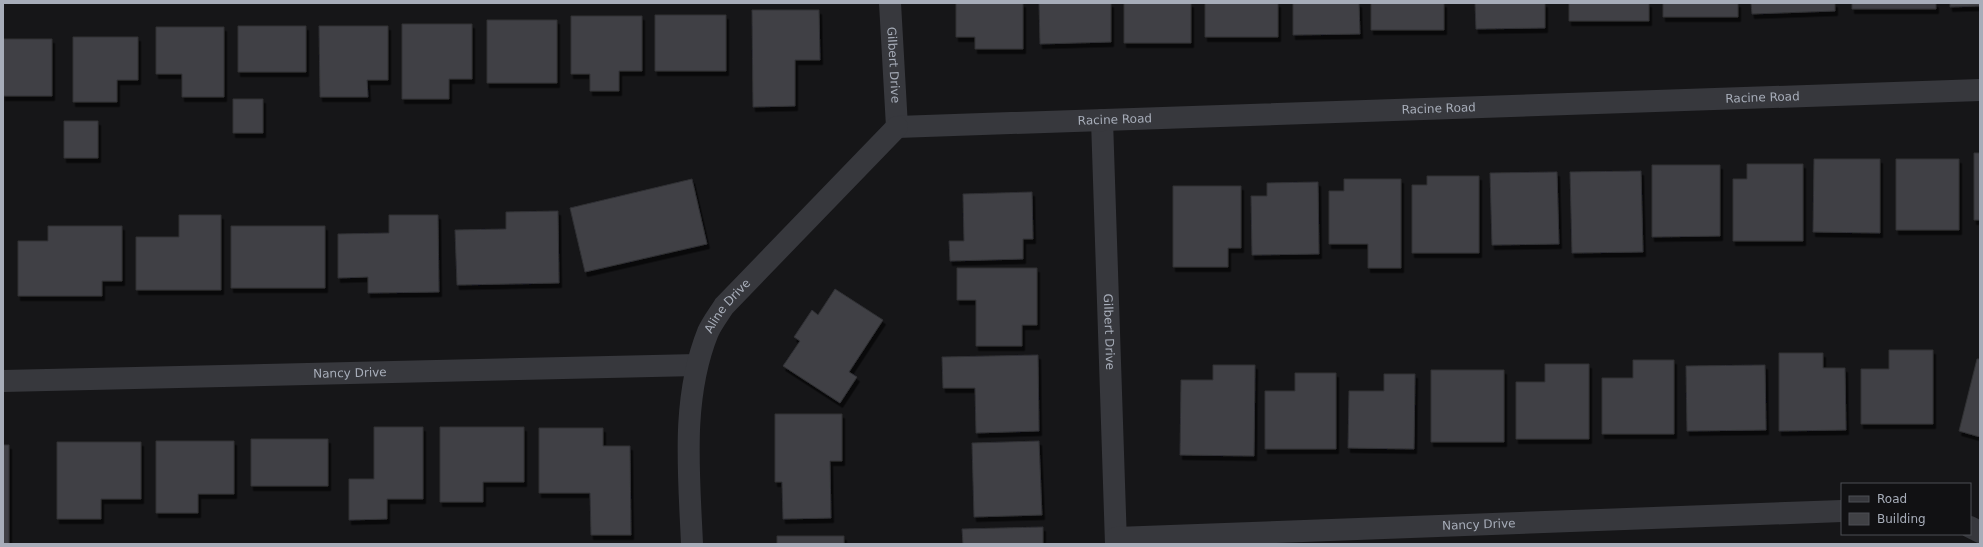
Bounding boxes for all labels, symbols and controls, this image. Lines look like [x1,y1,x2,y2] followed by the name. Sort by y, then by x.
[884,26,903,104] street label: Gilbert Drive
[1725,89,1800,106] street label: Racine Road
[1401,100,1476,117] street label: Racine Road
[1077,111,1152,128] street label: Racine Road
[702,276,753,335] street label: Aline Drive
[1101,293,1117,370] street label: Gilbert Drive
[313,365,387,381] street label: Nancy Drive
[1841,483,1971,535] legend
[1877,492,1907,506] text: Road
[1877,512,1926,526] text: Building
[1442,516,1516,533] street label: Nancy Drive

